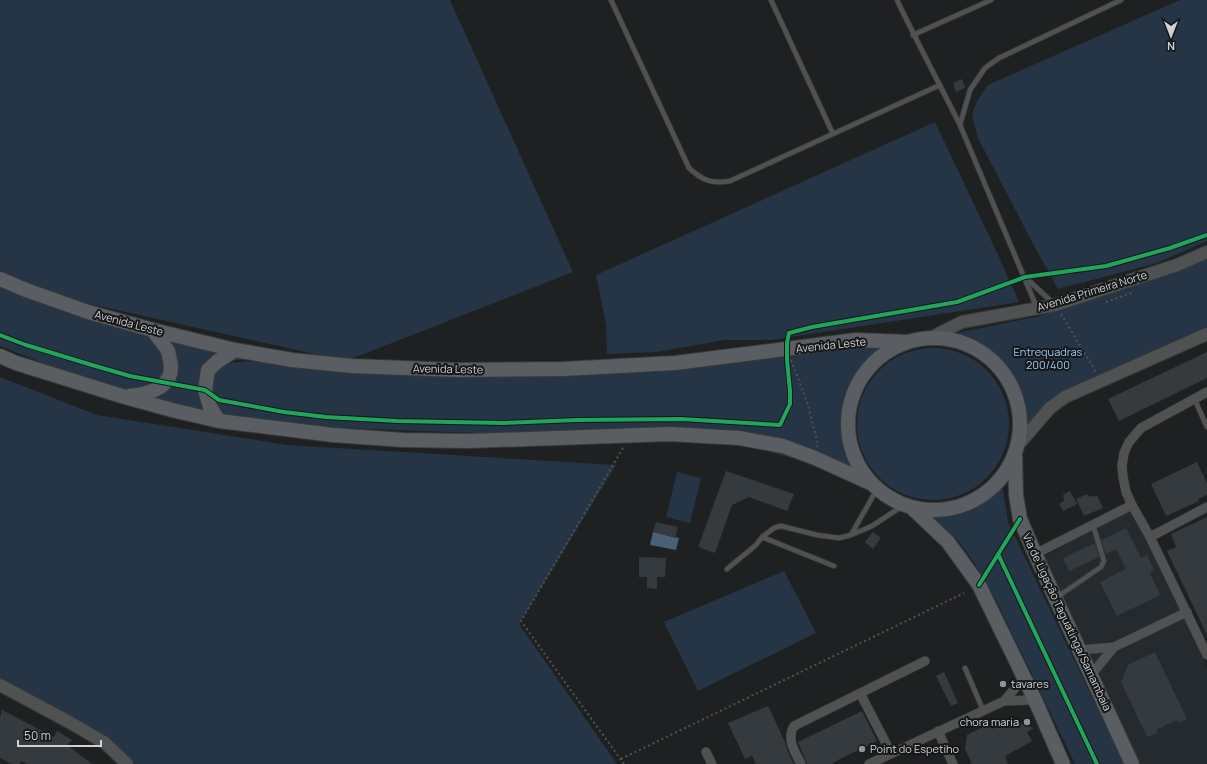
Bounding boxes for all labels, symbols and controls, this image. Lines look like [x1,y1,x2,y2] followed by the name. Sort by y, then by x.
[1151,16,1191,56] north arrow
[1167,39,1175,54] text: N
[1035,266,1149,314] street label: Avenida Primeira Norte
[93,306,166,339] street label: Avenida Leste
[795,333,867,356] street label: Avenida Leste
[1014,344,1083,372] park label: Entrequadras 200/400
[413,360,484,377] street label: Avenida Leste
[1020,530,1115,713] street label: Via de Ligação Taguatinga/Samambaia
[1011,676,1049,691] place label: tavares
[998,679,1008,689] marker: tavares
[960,714,1019,729] place label: chora maria
[1022,717,1032,727] marker: chora maria
[18,722,101,748] scale bar
[24,727,51,744] text: 50 m
[870,741,960,756] place label: Point do Espetiho
[857,744,867,754] marker: Point do Espetiho

